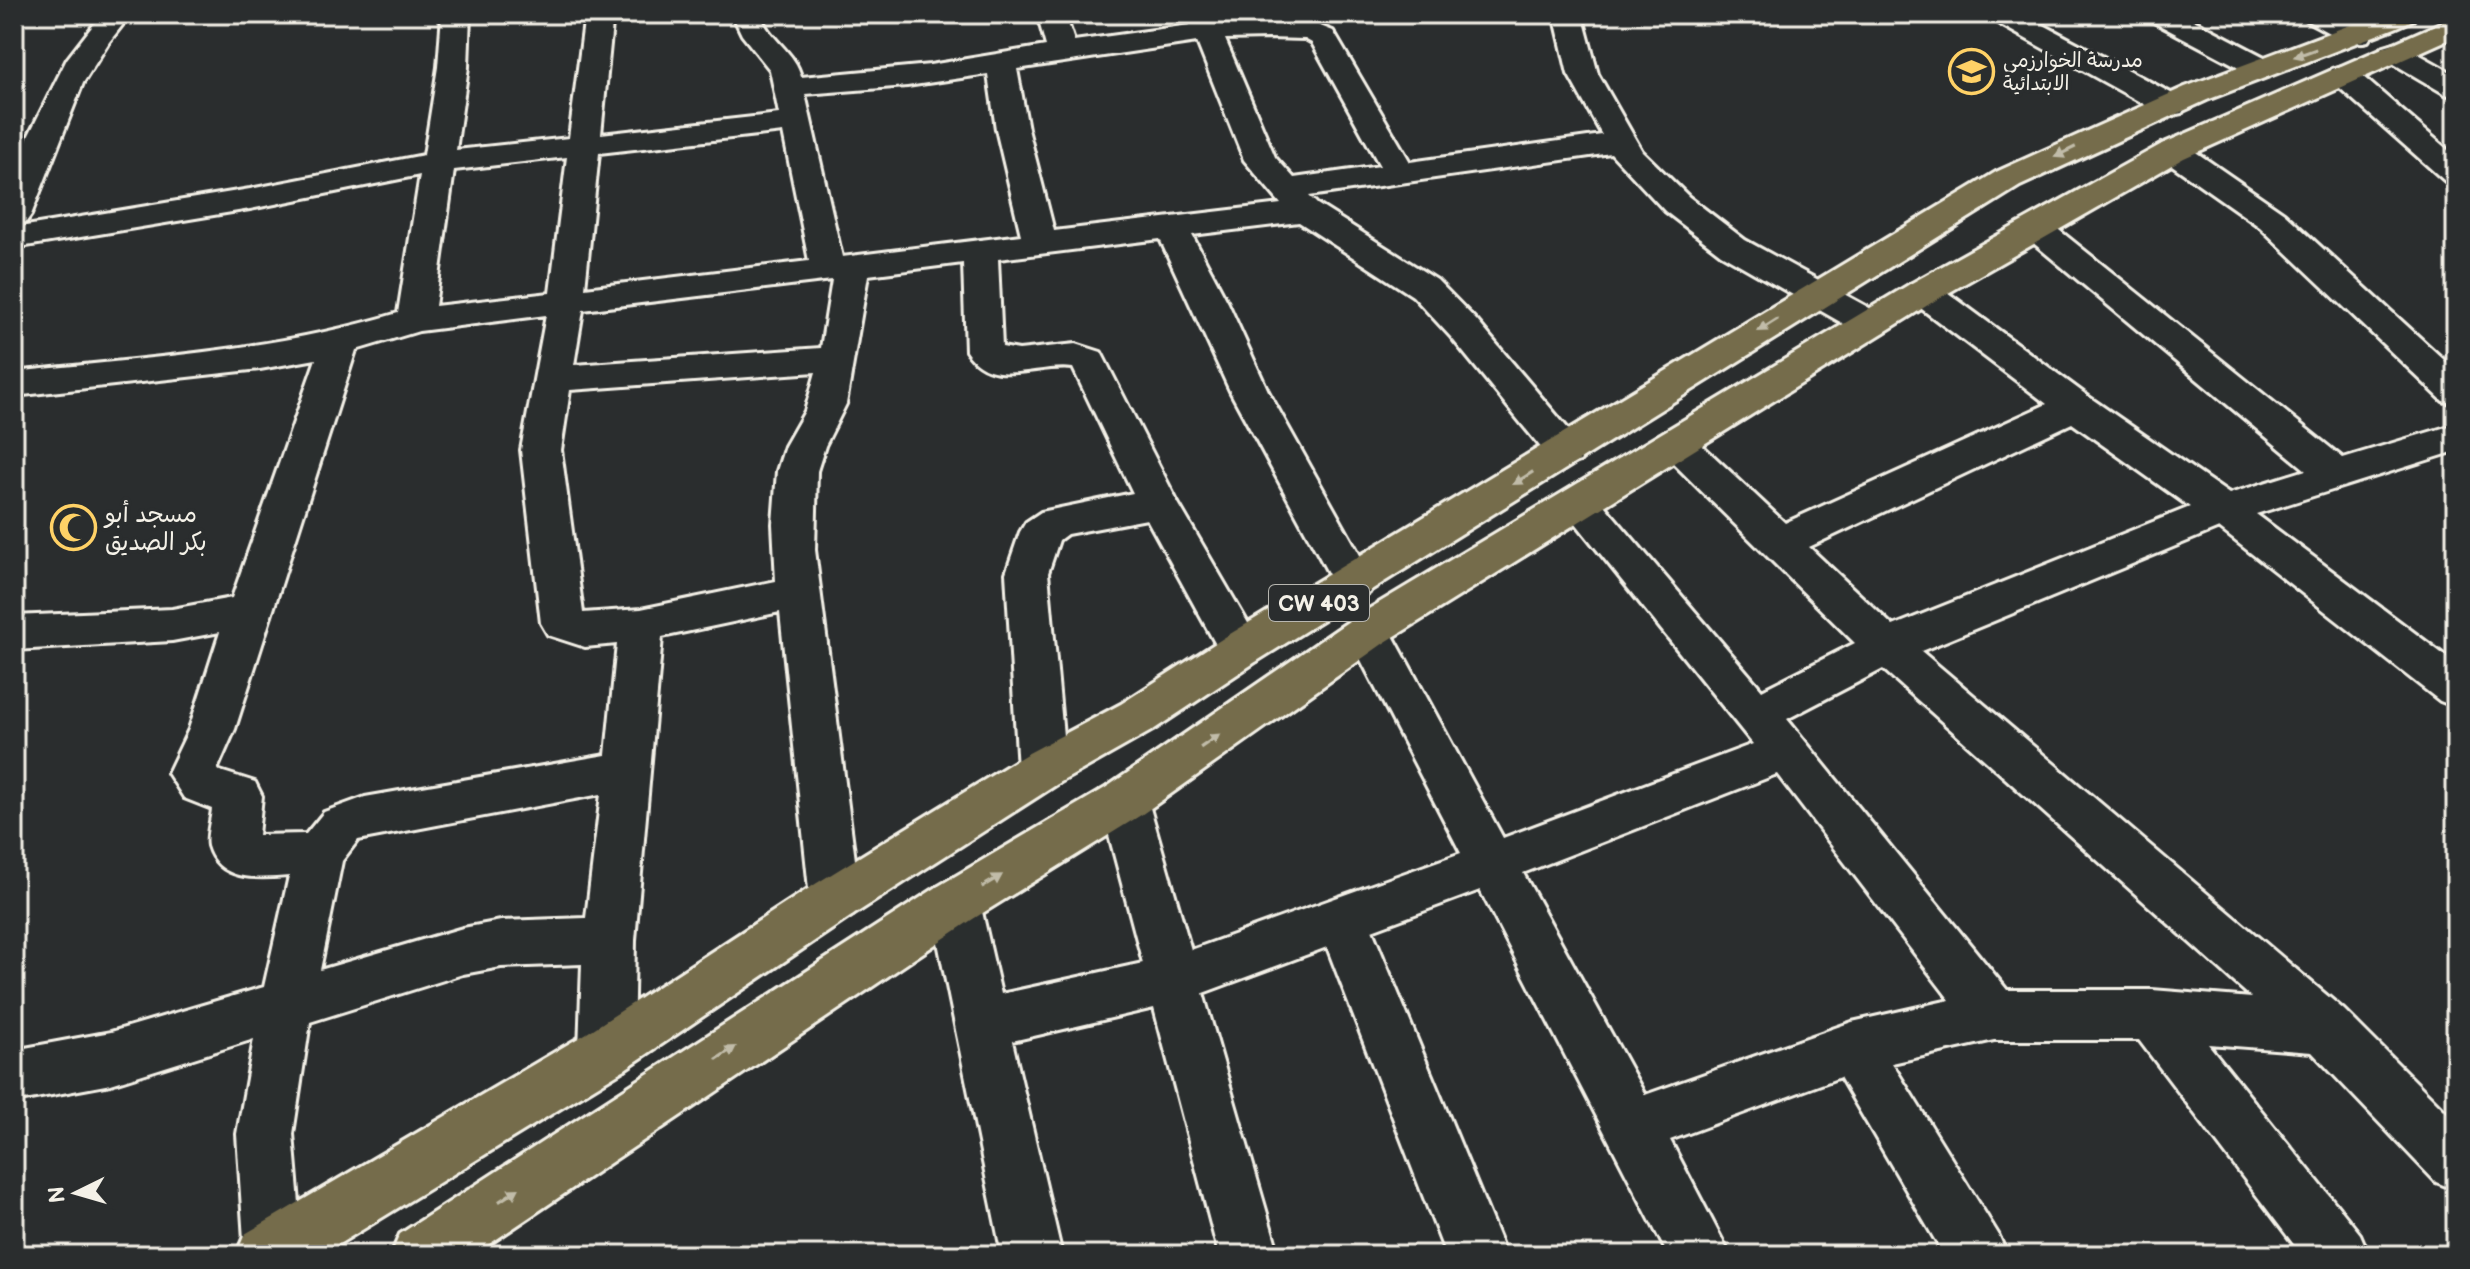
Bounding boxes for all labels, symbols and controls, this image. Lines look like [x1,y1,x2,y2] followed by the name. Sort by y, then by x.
[1948,47,1996,95] school or university icon: مدرسة الخوارزمي الابتدائية
[2292,47,2316,59] one-way arrow
[2003,49,2143,96] place label: مدرسة الخوارزمي الابتدائية
[2053,145,2076,159] one-way arrow
[1757,318,1779,332] one-way arrow
[1513,470,1534,485] one-way arrow
[103,499,207,557] place label: مسجد أبو بكر الصديق
[50,504,98,552] mosque icon: مسجد أبو بكر الصديق
[1269,585,1369,621] road number: CW 403
[1200,734,1221,749] one-way arrow
[981,874,1003,888] one-way arrow
[716,1046,737,1061] one-way arrow
[36,1153,116,1233] north arrow
[43,1185,72,1204] text: N
[498,1189,520,1203] one-way arrow

